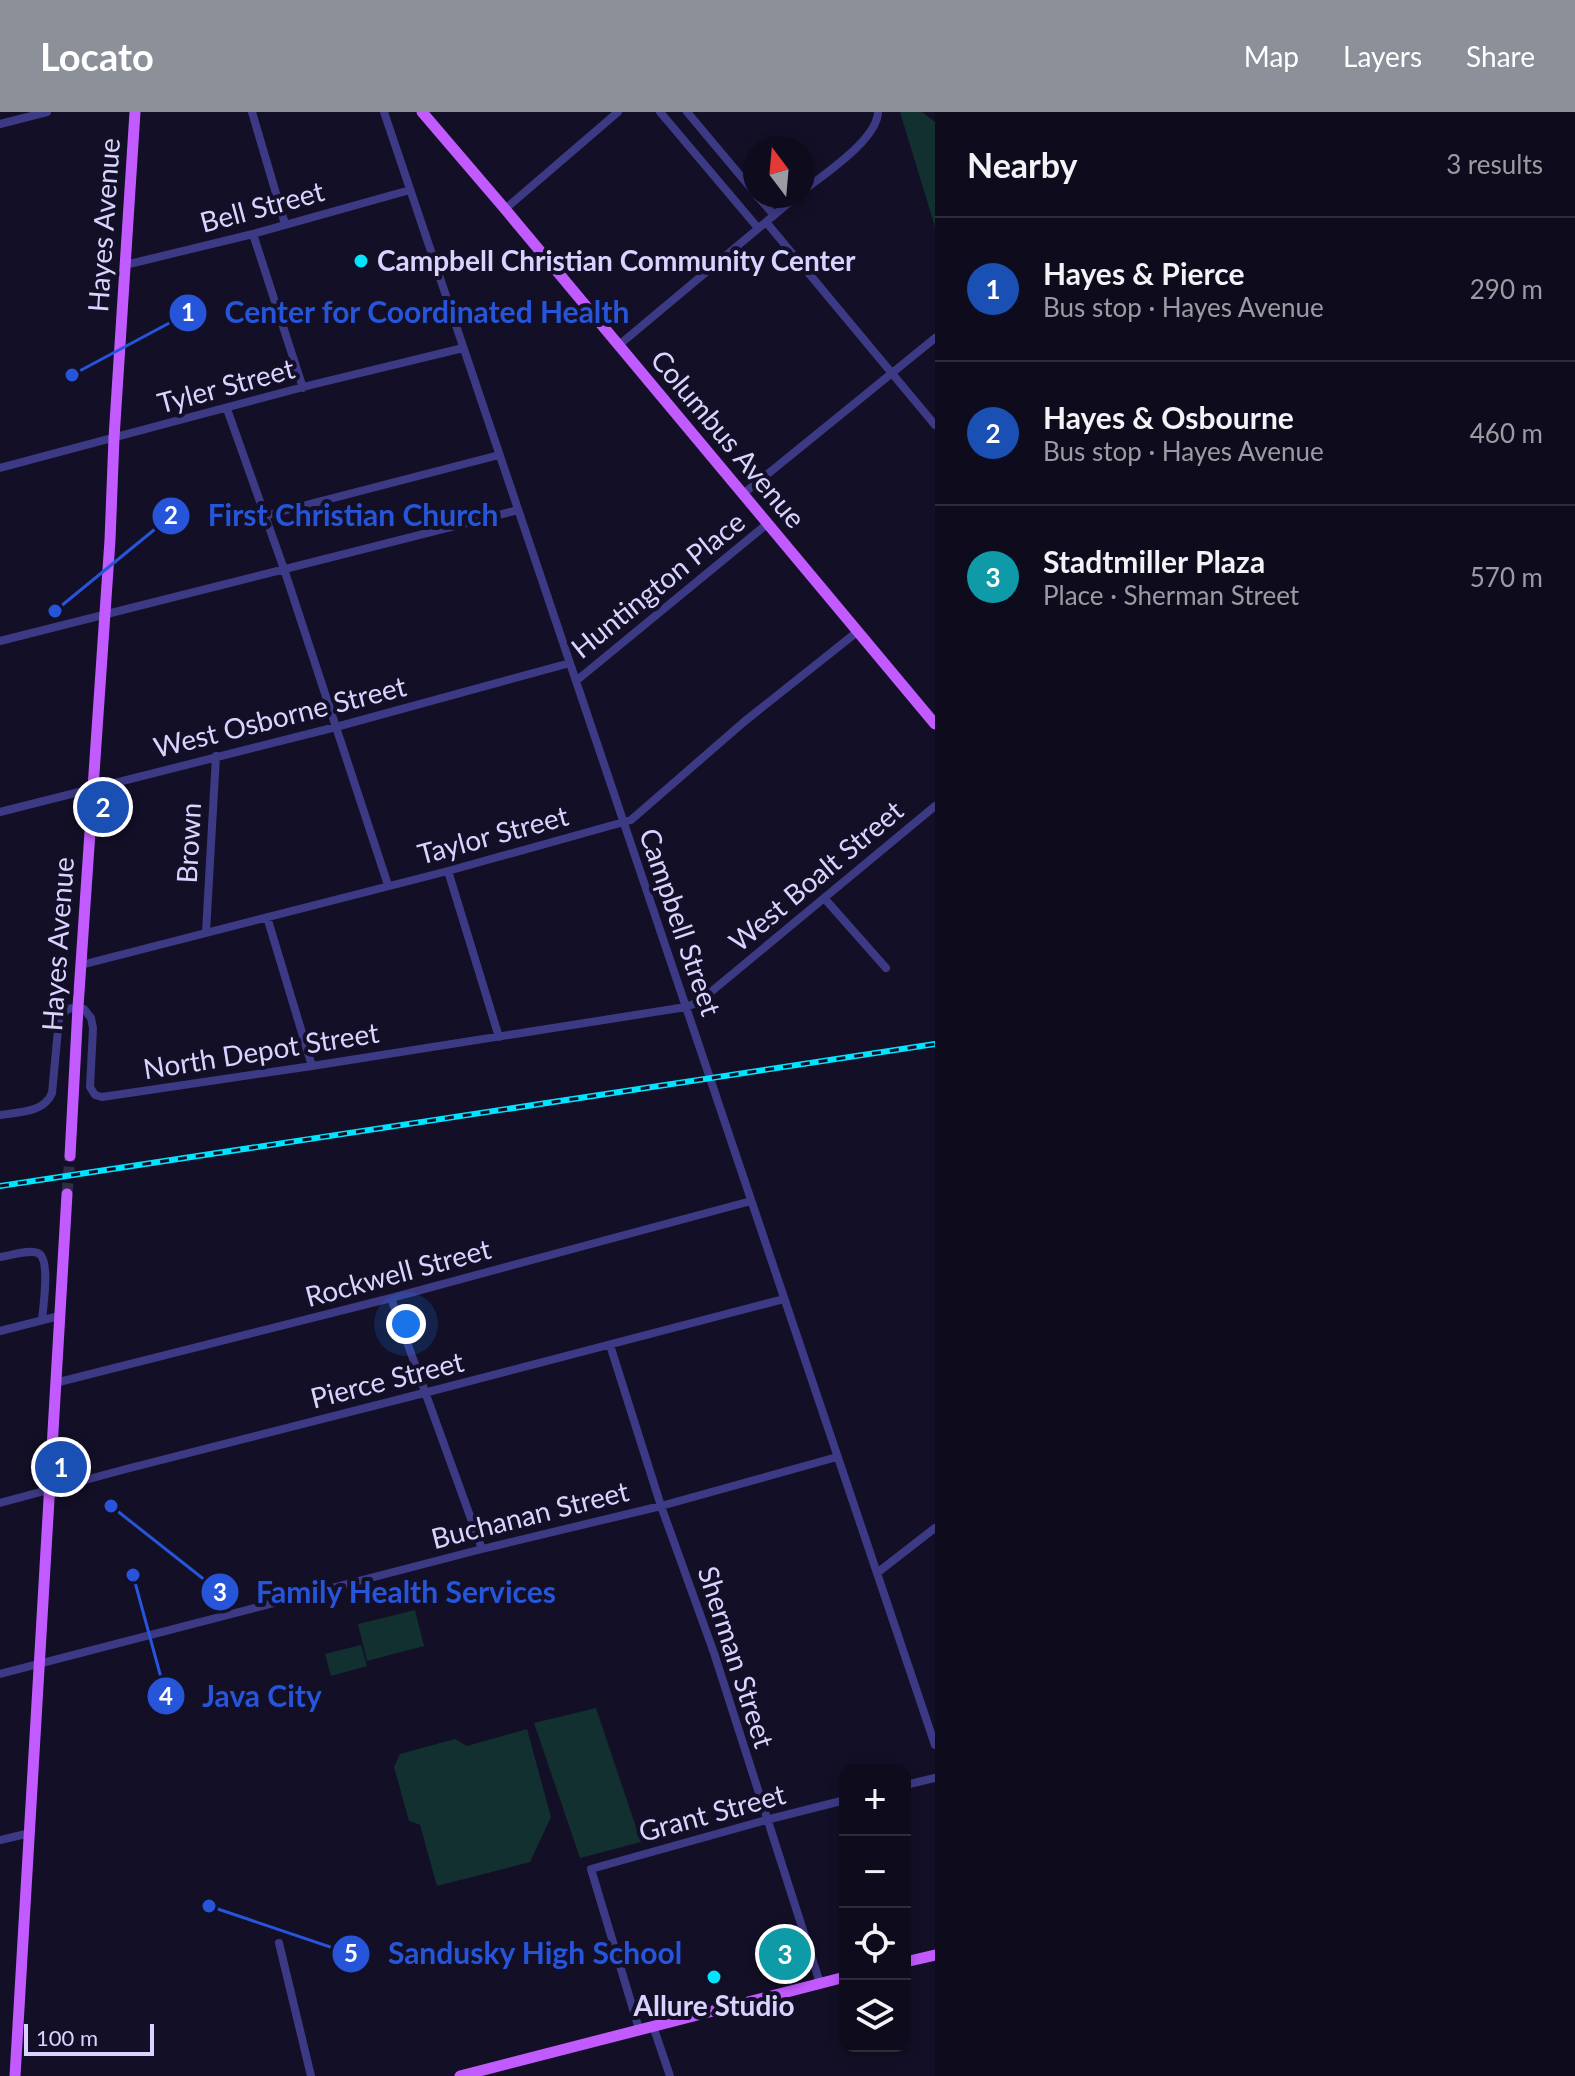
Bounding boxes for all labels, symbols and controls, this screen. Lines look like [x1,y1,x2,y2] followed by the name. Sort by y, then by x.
[40,33,154,79] text: Locato
[1244,39,1299,73] text: Map
[1343,39,1422,73] text: Layers
[1466,39,1535,73] text: Share
[743,136,815,208] north arrow
[80,137,126,313] street label: Hayes Avenue
[967,144,1078,185] text: Nearby
[1446,148,1543,180] text: 3 results
[196,173,327,239] street label: Bell Street
[377,243,856,277] place label: Campbell Christian Community Center
[352,252,370,270] marker: Campbell Christian Community Center
[1043,255,1244,291] text: Hayes & Pierce
[985,273,1001,305] text: 1
[1470,273,1543,305] text: 290 m
[168,286,647,340] callout: Center for Coordinated Health
[1043,291,1324,323] text: Bus stop · Hayes Avenue
[225,293,629,329] text: Center for Coordinated Health
[181,297,195,326] text: 1
[644,342,813,534] street label: Columbus Avenue
[154,350,298,420] street label: Tyler Street
[1043,399,1294,435] text: Hayes & Osbourne
[985,417,1001,449] text: 2
[1470,417,1543,449] text: 460 m
[1043,435,1324,467] text: Bus stop · Hayes Avenue
[151,489,514,543] callout: First Christian Church
[208,496,498,532] text: First Christian Church
[164,500,178,529] text: 2
[564,504,751,665] street label: Huntington Place
[1043,543,1265,579] text: Stadtmiller Plaza
[985,561,1001,593] text: 3
[1470,561,1543,593] text: 570 m
[1043,579,1299,611] text: Place · Sherman Street
[150,668,409,764] street label: West Osborne Street
[77,777,129,837] pin: 2
[721,793,909,958] street label: West Boalt Street
[414,798,572,870] street label: Taylor Street
[169,802,207,884] street label: Brown
[633,824,729,1020] street label: Campbell Street
[34,856,80,1032] street label: Hayes Avenue
[141,1015,381,1085] street label: North Depot Street
[301,1231,494,1313] street label: Rockwell Street
[386,1304,426,1344] your location
[307,1344,467,1414] street label: Pierce Street
[35,1437,87,1497] pin: 1
[427,1473,632,1555] street label: Buchanan Street
[692,1562,782,1752] street label: Sherman Street
[200,1565,572,1619] callout: Family Health Services
[256,1573,556,1609] text: Family Health Services
[213,1577,227,1606] text: 3
[146,1669,337,1723] callout: Java City
[202,1677,322,1713] text: Java City
[159,1681,173,1710] text: 4
[839,1764,911,2052] map controls
[839,1764,911,1836] button: +
[635,1776,789,1848] street label: Grant Street
[839,1836,911,1908] button: −
[839,1908,911,1980] button: locate
[759,1924,811,1984] pin: 3
[331,1927,698,1981] callout: Sandusky High School
[388,1934,682,1970] text: Sandusky High School
[344,1938,358,1967] text: 5
[705,1968,723,1986] marker: Allure Studio
[839,1980,911,2052] button: layers
[633,1988,794,2022] place label: Allure Studio
[24,2020,154,2056] scale bar
[36,2024,98,2051] text: 100 m

